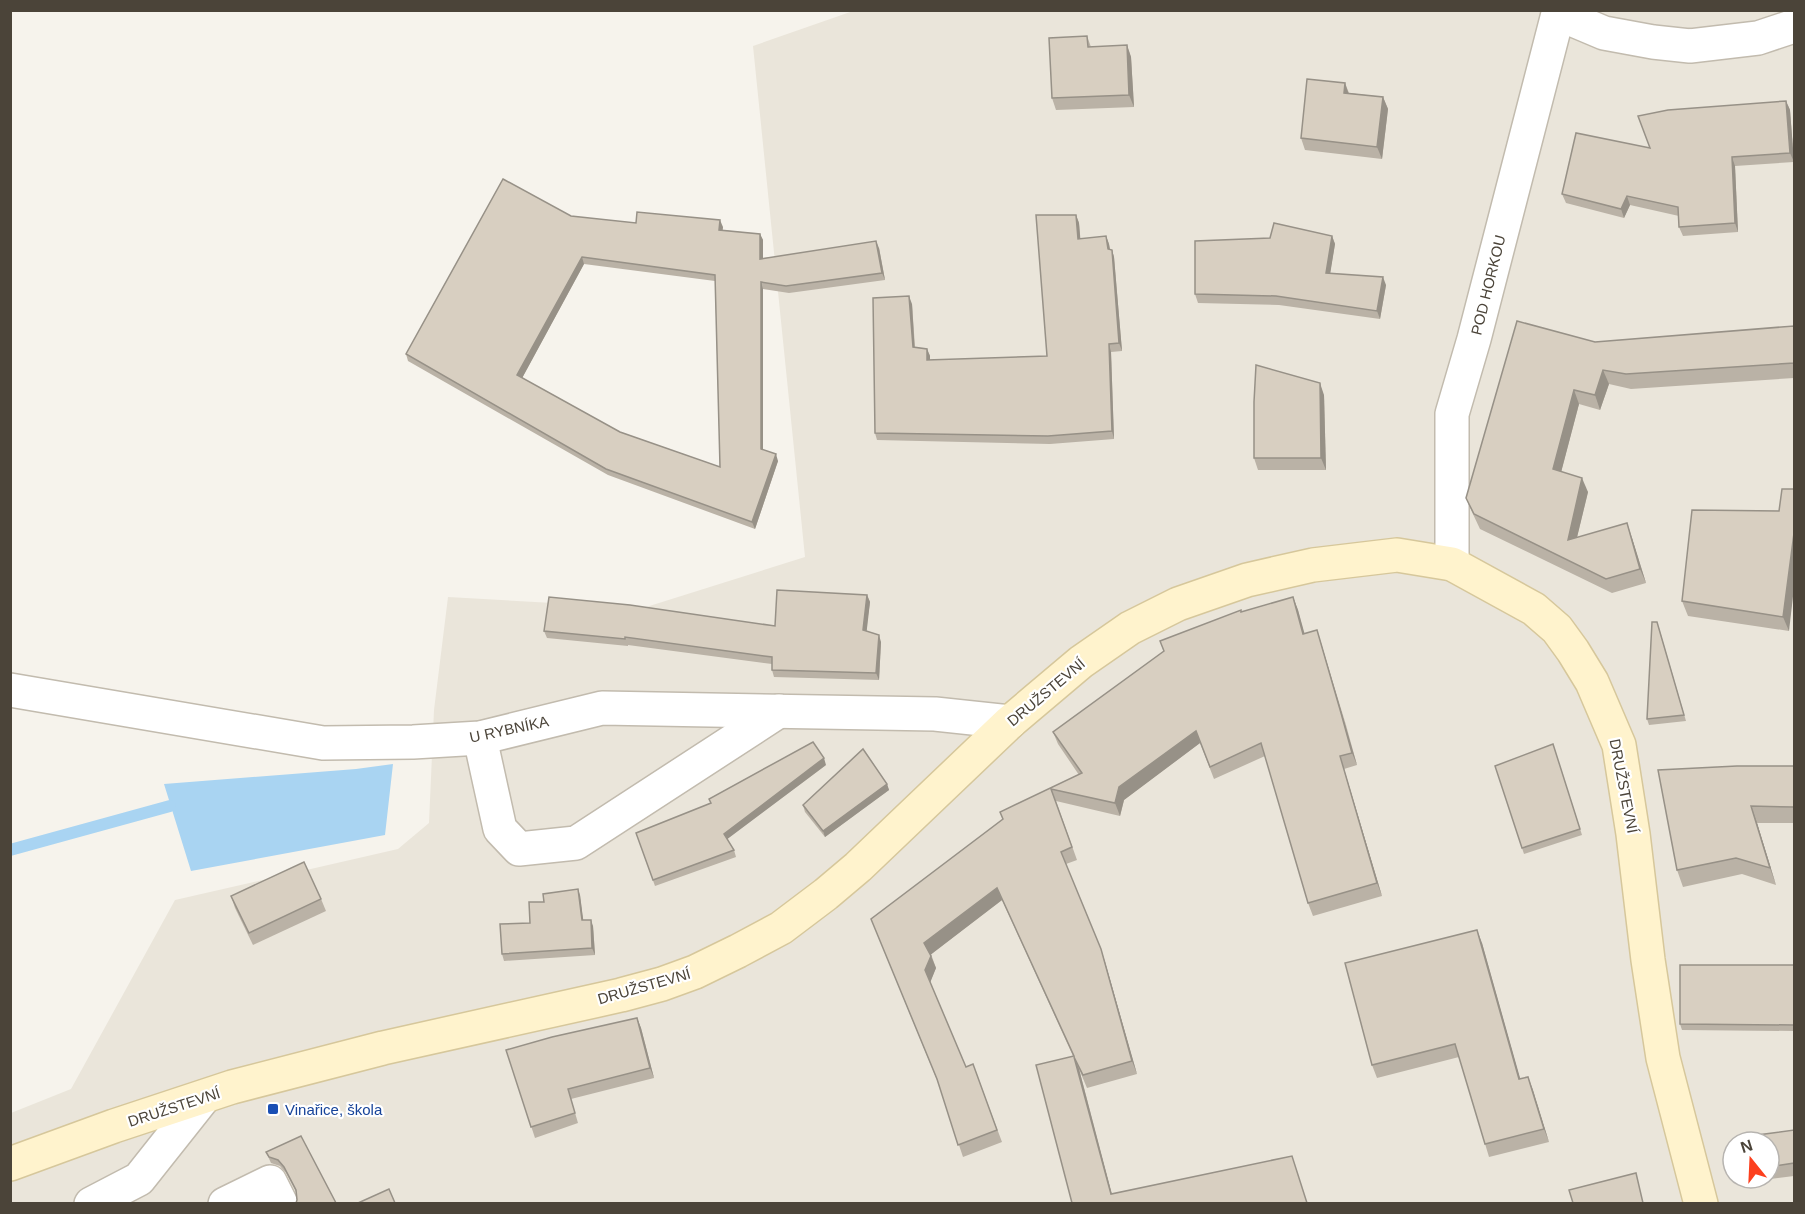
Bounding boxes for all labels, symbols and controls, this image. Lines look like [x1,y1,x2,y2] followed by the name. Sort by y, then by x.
[1467,233,1509,337] street label: POD HORKOU
[1004,654,1089,729] street label: DRUŽSTEVNÍ
[468,712,550,746] street label: U RYBNÍKA
[1607,737,1642,835] street label: DRUŽSTEVNÍ
[596,964,693,1007] street label: DRUŽSTEVNÍ
[126,1084,223,1130] street label: DRUŽSTEVNÍ
[285,1101,383,1118] place label: Vinařice, škola
[266,1102,280,1116] marker: Vinařice, škola
[1721,1130,1781,1190] north arrow
[1738,1136,1755,1156] text: N

